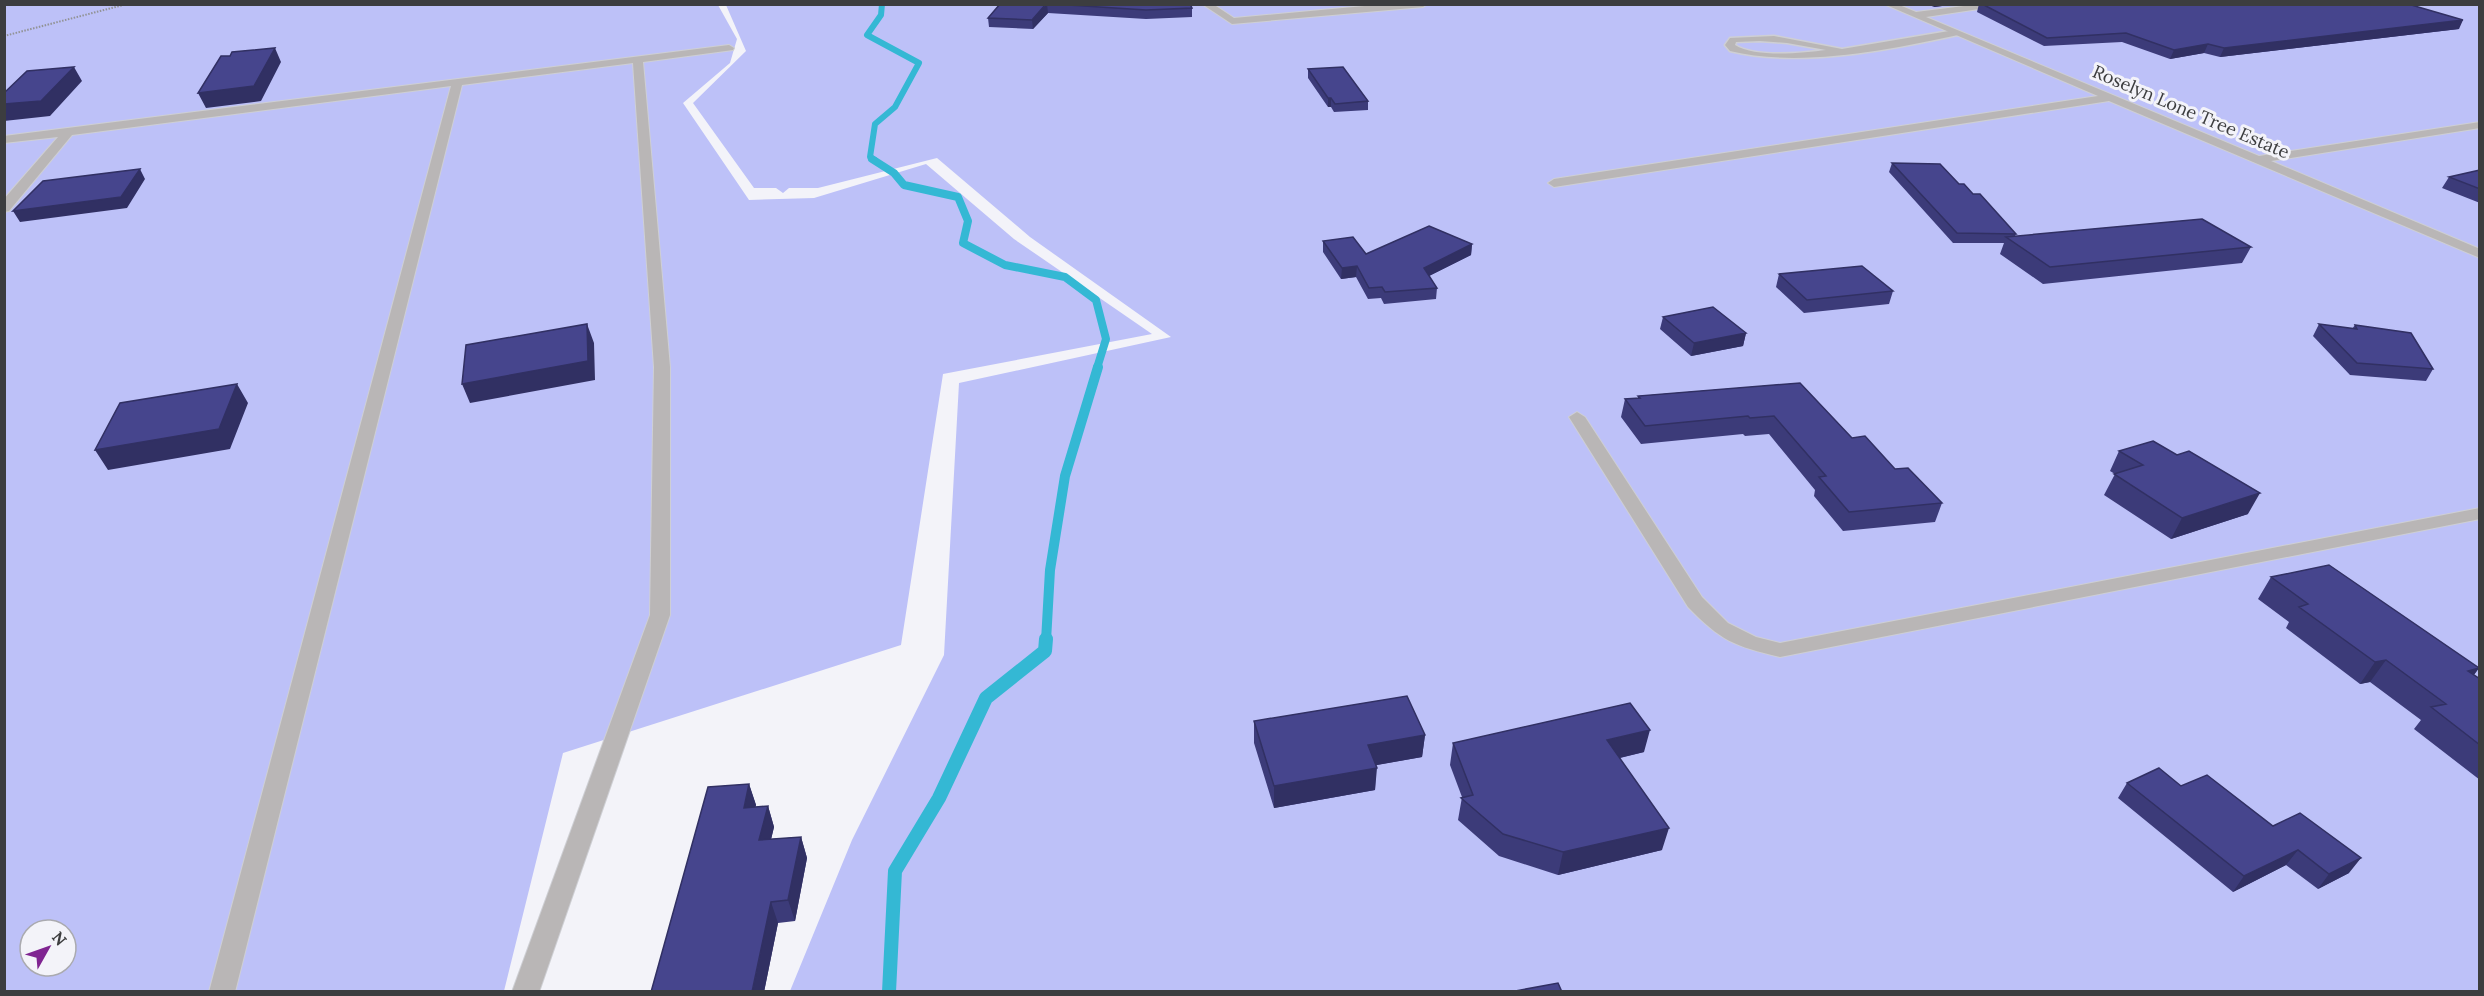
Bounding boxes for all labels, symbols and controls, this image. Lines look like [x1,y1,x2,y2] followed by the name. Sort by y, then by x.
[2089,60,2293,164] street label: Roselyn Lone Tree Estate
[18,918,78,978] north arrow
[48,927,71,950] text: N

